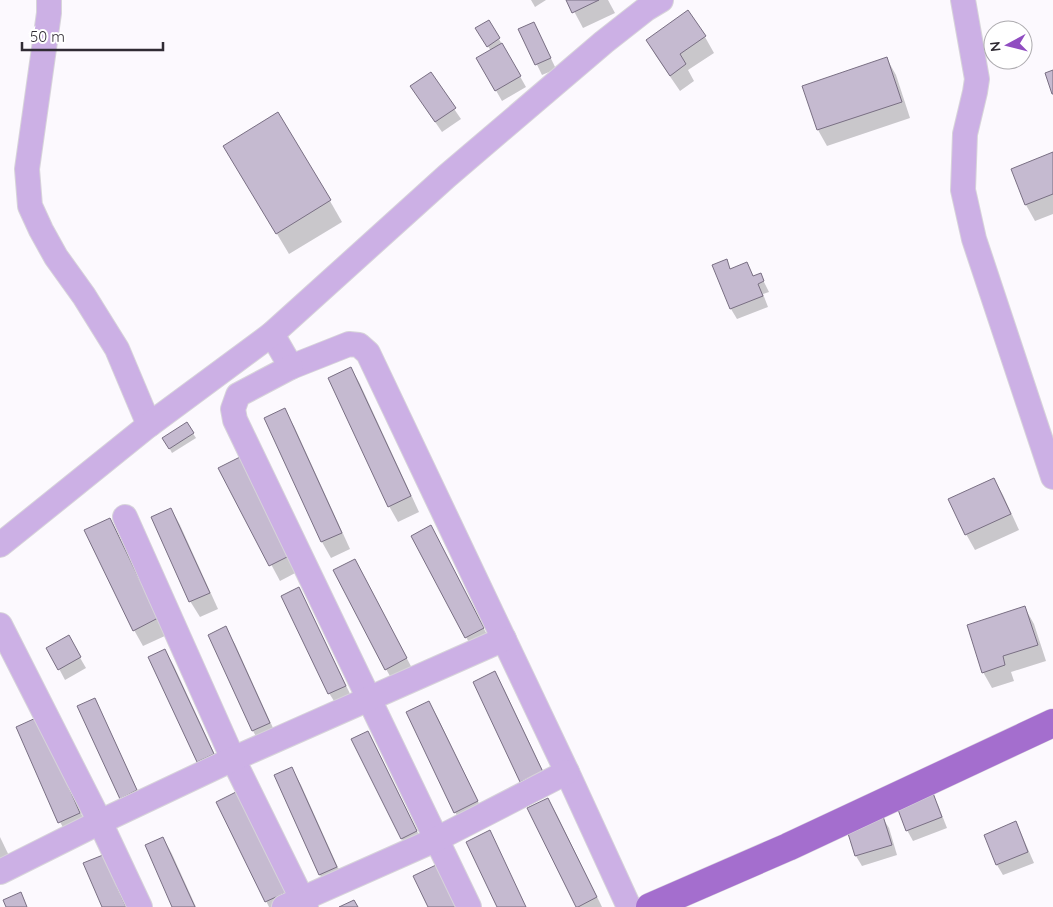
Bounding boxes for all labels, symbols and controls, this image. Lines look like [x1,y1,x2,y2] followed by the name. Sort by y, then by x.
[22,20,164,52] scale bar
[983,20,1033,70] north arrow
[30,27,65,46] text: 50 m
[986,40,1005,53] text: N

